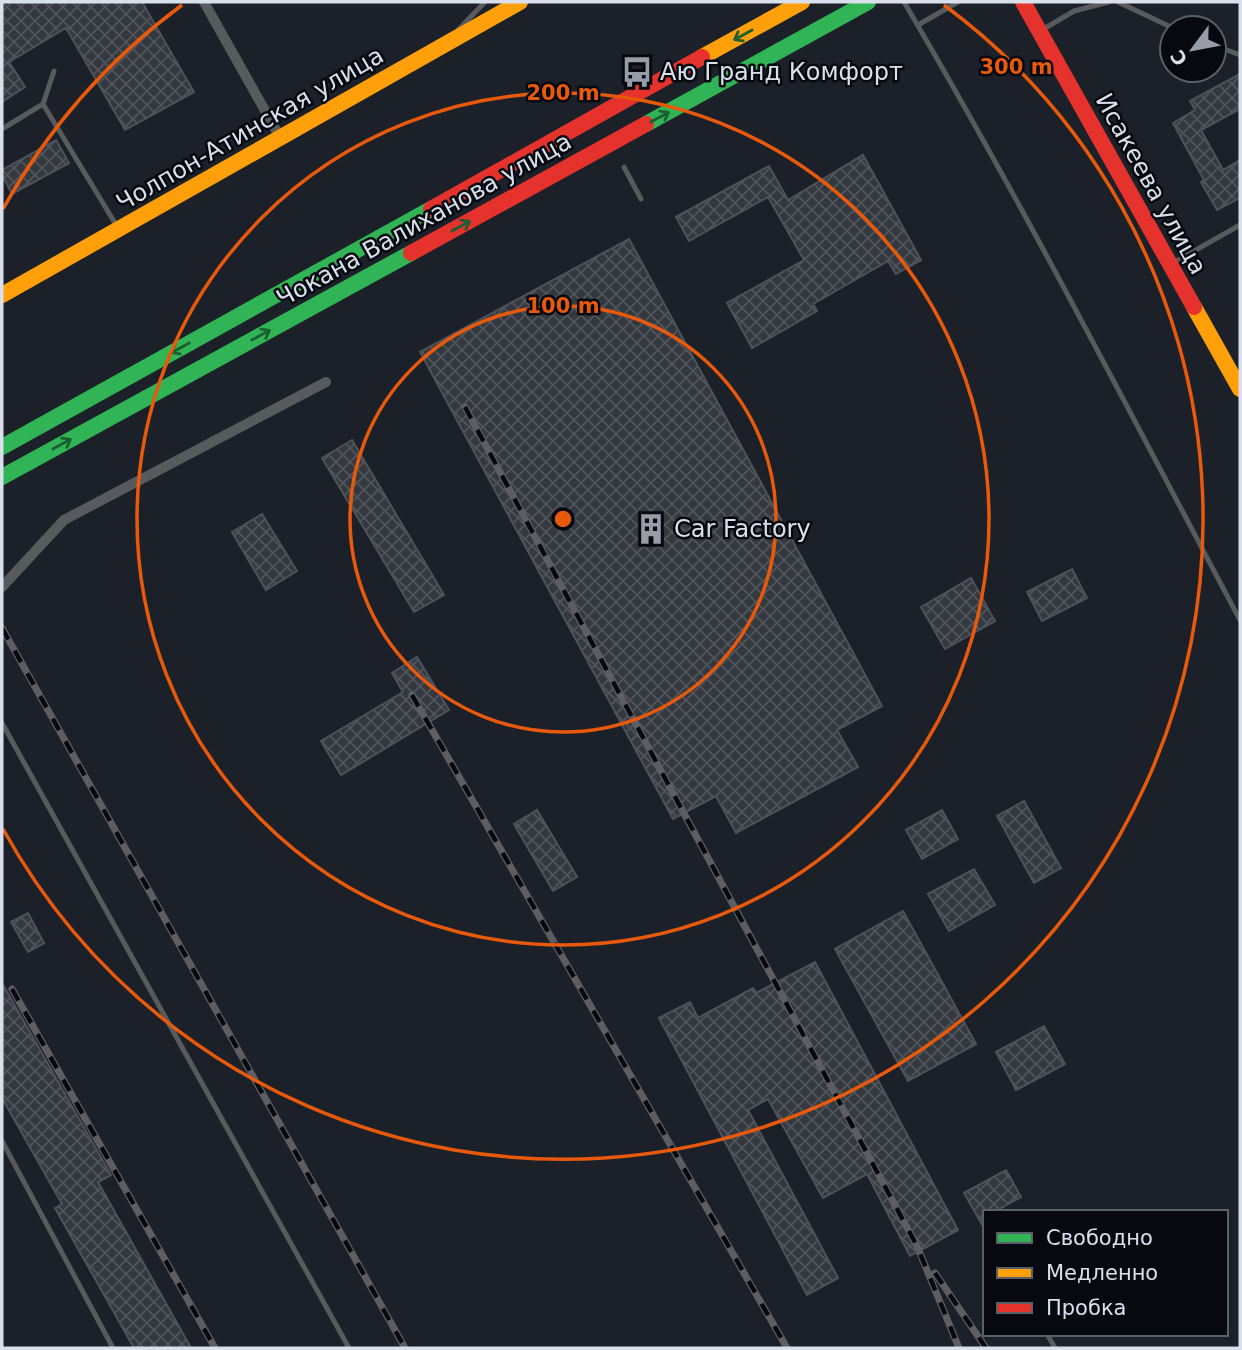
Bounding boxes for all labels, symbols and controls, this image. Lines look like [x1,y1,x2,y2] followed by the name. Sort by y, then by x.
[1158,14,1228,84] north arrow
[733,29,754,42] one-way arrow
[112,41,388,217] street label: Чолпон-Атинская улица
[1166,46,1192,70] text: С
[620,55,654,89] bus stop icon: Аю Гранд Комфорт
[979,55,1053,79] text: 300 m
[660,58,903,86] place label: Аю Гранд Комфорт
[526,81,600,105] text: 200 m
[1090,89,1212,279] street label: Исакеева улица
[650,110,670,124] one-way arrow
[272,127,576,313] street label: Чокана Валиханова улица
[450,219,471,232] one-way arrow
[526,294,600,318] text: 100 m
[251,328,271,342] one-way arrow
[170,342,191,355] one-way arrow
[51,437,71,451] one-way arrow
[551,507,575,531] centre of rings
[634,512,668,546] building icon: Car Factory
[674,515,811,543] place label: Car Factory
[983,1210,1228,1336] legend
[1046,1226,1153,1250] text: Свободно
[1046,1261,1158,1285] text: Медленно
[1046,1296,1126,1320] text: Пробка

